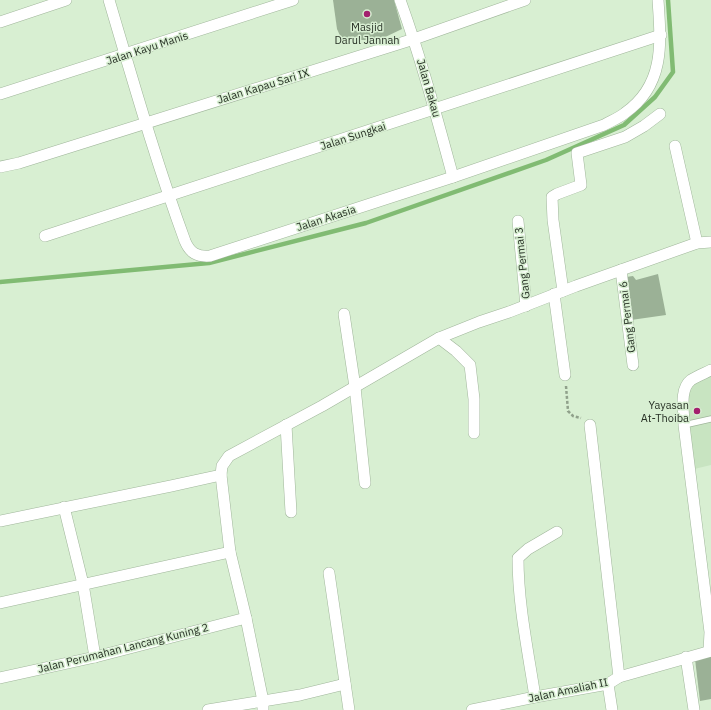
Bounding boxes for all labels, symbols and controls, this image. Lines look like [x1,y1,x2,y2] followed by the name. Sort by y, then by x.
[362,9,372,19] marker: Masjid Darul Jannah
[334,20,400,47] place label: Masjid Darul Jannah
[104,28,190,68] street label: Jalan Kayu Manis
[414,57,444,119] street label: Jalan Bakau
[215,65,311,107] street label: Jalan Kapau Sari IX
[318,119,388,153] street label: Jalan Sungkai
[294,202,358,234] street label: Jalan Akasia
[511,226,533,300] street label: Gang Permai 3
[616,280,638,354] street label: Gang Permai 6
[641,398,689,425] place label: Yayasan At-Thoiba
[692,406,702,416] marker: Yayasan At-Thoiba
[36,620,210,676] street label: Jalan Perumahan Lancang Kuning 2
[527,675,609,705] street label: Jalan Amaliah II

